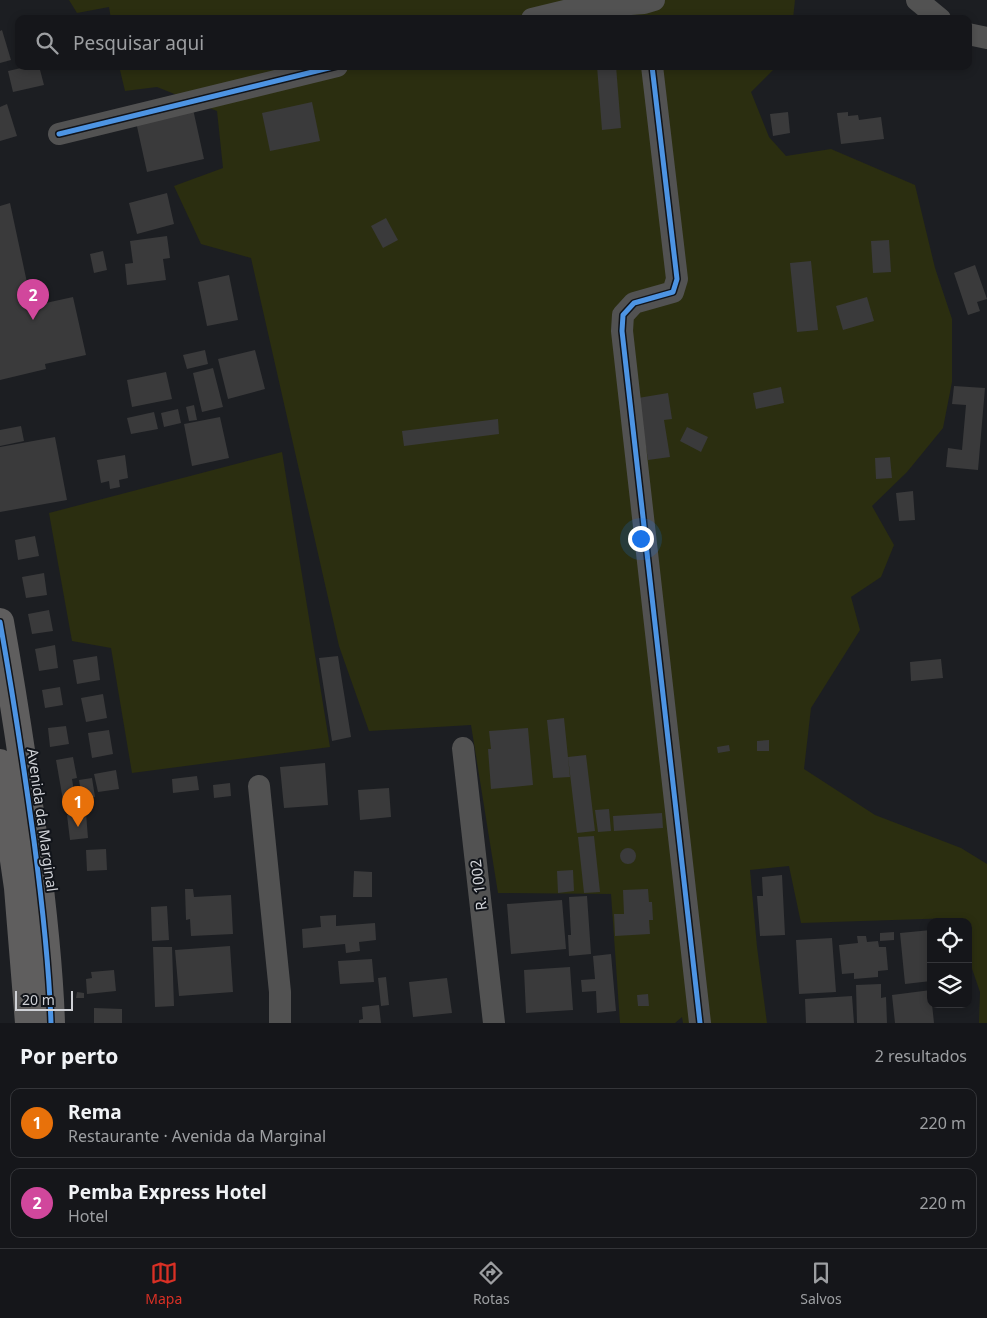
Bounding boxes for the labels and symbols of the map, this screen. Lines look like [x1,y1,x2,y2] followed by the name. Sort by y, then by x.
[17,279,49,320] pin: 2
[628,526,654,552] your location
[23,747,63,893] street label: Avenida da Marginal
[62,786,94,827] pin: 1
[465,858,491,912] street label: R. 1002
[15,988,72,1011] scale bar

